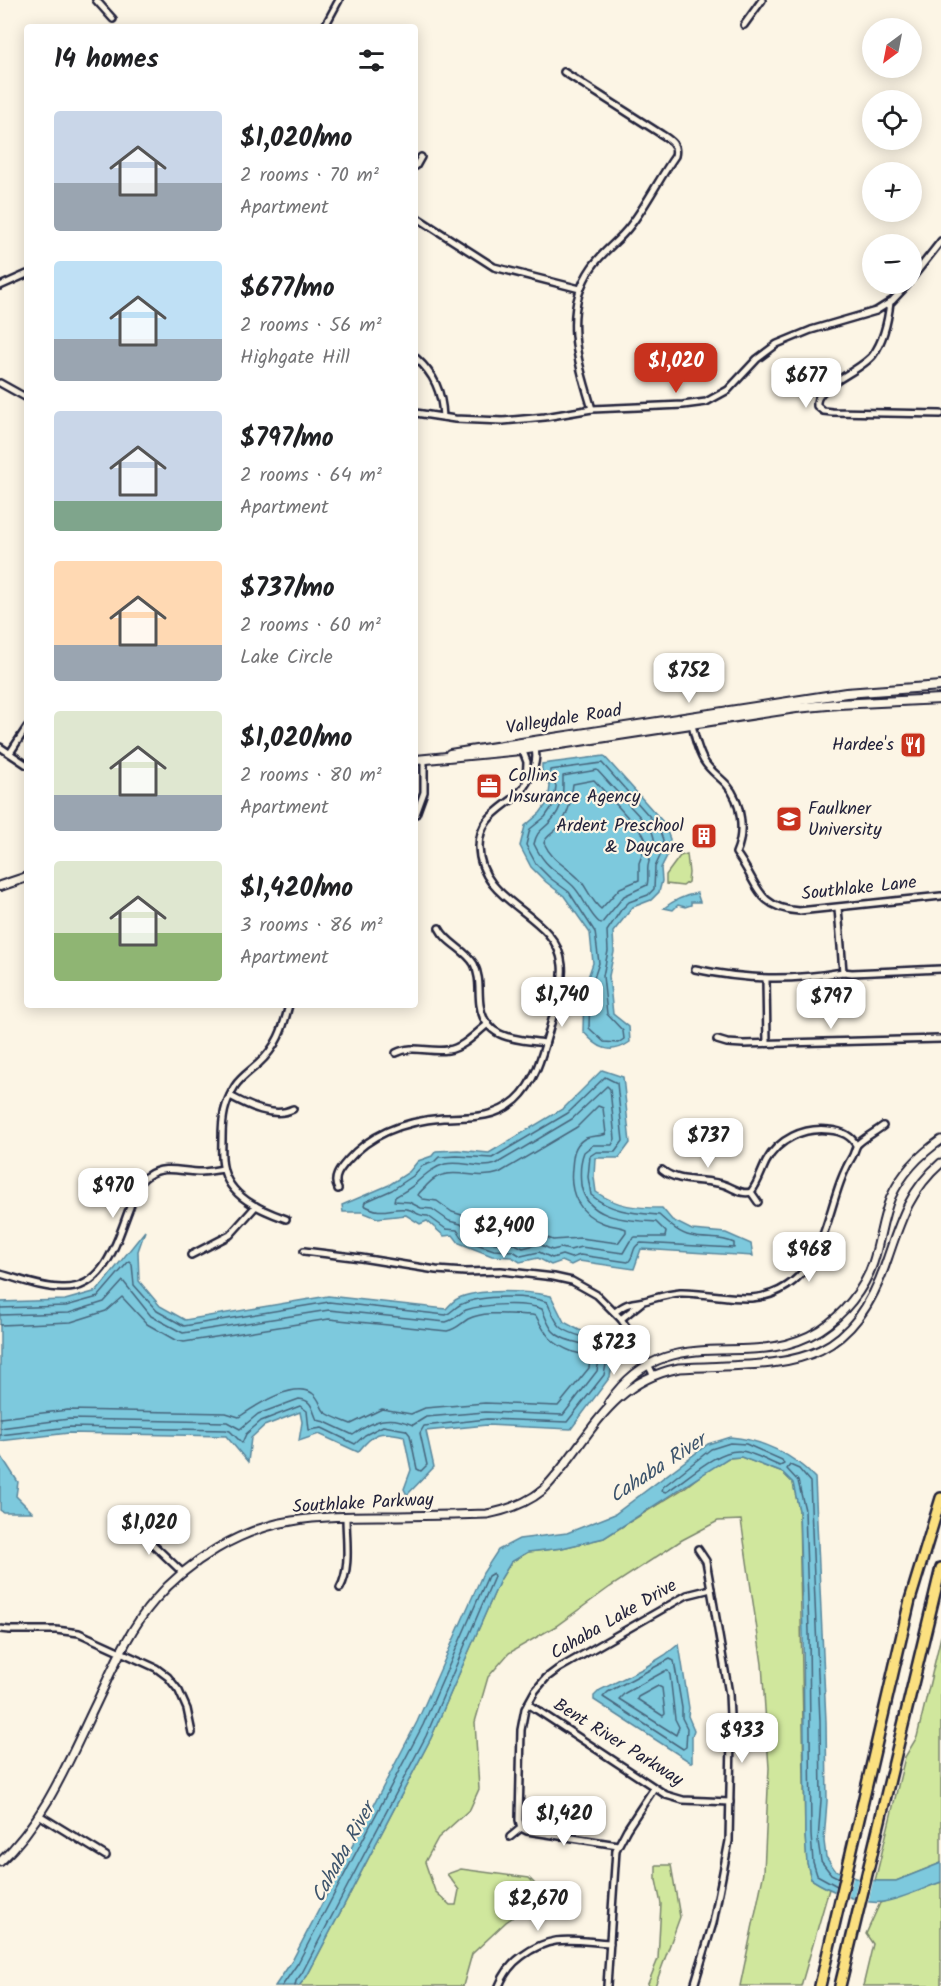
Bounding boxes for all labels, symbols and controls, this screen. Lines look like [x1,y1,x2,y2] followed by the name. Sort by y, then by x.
[862,18,922,78] north arrow
[862,18,922,294] map controls
[54,39,159,81] text: 14 homes
[355,44,388,77] icon: filters
[862,90,922,150] button: locate
[240,118,352,160] text: $1,020/mo
[102,135,174,207] icon: home
[240,160,379,192] text: 2 rooms · 70 m²
[862,162,922,222] button: +
[240,192,329,224] text: Apartment
[862,234,922,294] button: −
[240,268,335,310] text: $677/mo
[102,285,174,357] icon: home
[240,310,382,342] text: 2 rooms · 56 m²
[240,342,350,374] text: Highgate Hill
[627,343,725,394] pin: $1,020
[648,346,704,378] text: $1,020
[770,358,842,409] pin: $677
[785,361,827,393] text: $677
[240,418,334,460] text: $797/mo
[102,435,174,507] icon: home
[240,460,382,492] text: 2 rooms · 64 m²
[240,492,329,524] text: Apartment
[240,568,335,610] text: $737/mo
[102,585,174,657] icon: home
[240,610,381,642] text: 2 rooms · 60 m²
[240,642,333,674] text: Lake Circle
[653,653,725,704] pin: $752
[667,656,711,688] text: $752
[504,696,625,743] street label: Valleydale Road
[240,718,352,760] text: $1,020/mo
[898,730,928,760] restaurant icon: Hardee's
[832,731,894,760] place label: Hardee's
[102,735,174,807] icon: home
[240,760,382,792] text: 2 rooms · 80 m²
[508,762,641,812] place label: Collins Insurance Agency
[474,771,504,801] office icon: Collins Insurance Agency
[240,792,329,824] text: Apartment
[808,795,882,845] place label: Faulkner University
[774,804,804,834] school or university icon: Faulkner University
[556,812,685,862] place label: Ardent Preschool & Daycare
[689,821,719,851] building icon: Ardent Preschool & Daycare
[240,868,353,910] text: $1,420/mo
[800,869,918,909] street label: Southlake Lane
[102,885,174,957] icon: home
[240,910,383,942] text: 3 rooms · 86 m²
[240,942,329,974] text: Apartment
[513,977,611,1028] pin: $1,740
[795,979,867,1030] pin: $797
[535,980,589,1012] text: $1,740
[811,982,851,1014] text: $797
[672,1118,744,1169] pin: $737
[687,1121,729,1153] text: $737
[77,1168,149,1219] pin: $970
[92,1171,134,1203] text: $970
[455,1208,553,1259] pin: $2,400
[474,1211,534,1243] text: $2,400
[773,1232,845,1283] pin: $968
[787,1235,831,1267] text: $968
[578,1325,650,1376] pin: $723
[592,1328,636,1360] text: $723
[603,1423,716,1512] water label: Cahaba River
[292,1486,435,1522] street label: Southlake Parkway
[100,1505,198,1556] pin: $1,020
[121,1508,177,1540] text: $1,020
[545,1572,683,1668] street label: Cahaba Lake Drive
[547,1691,689,1795] street label: Bent River Parkway
[706,1713,778,1764] pin: $933
[720,1716,764,1748] text: $933
[303,1793,387,1909] water label: Cahaba River
[515,1796,613,1847] pin: $1,420
[536,1799,592,1831] text: $1,420
[489,1881,587,1932] pin: $2,670
[508,1884,568,1916] text: $2,670

